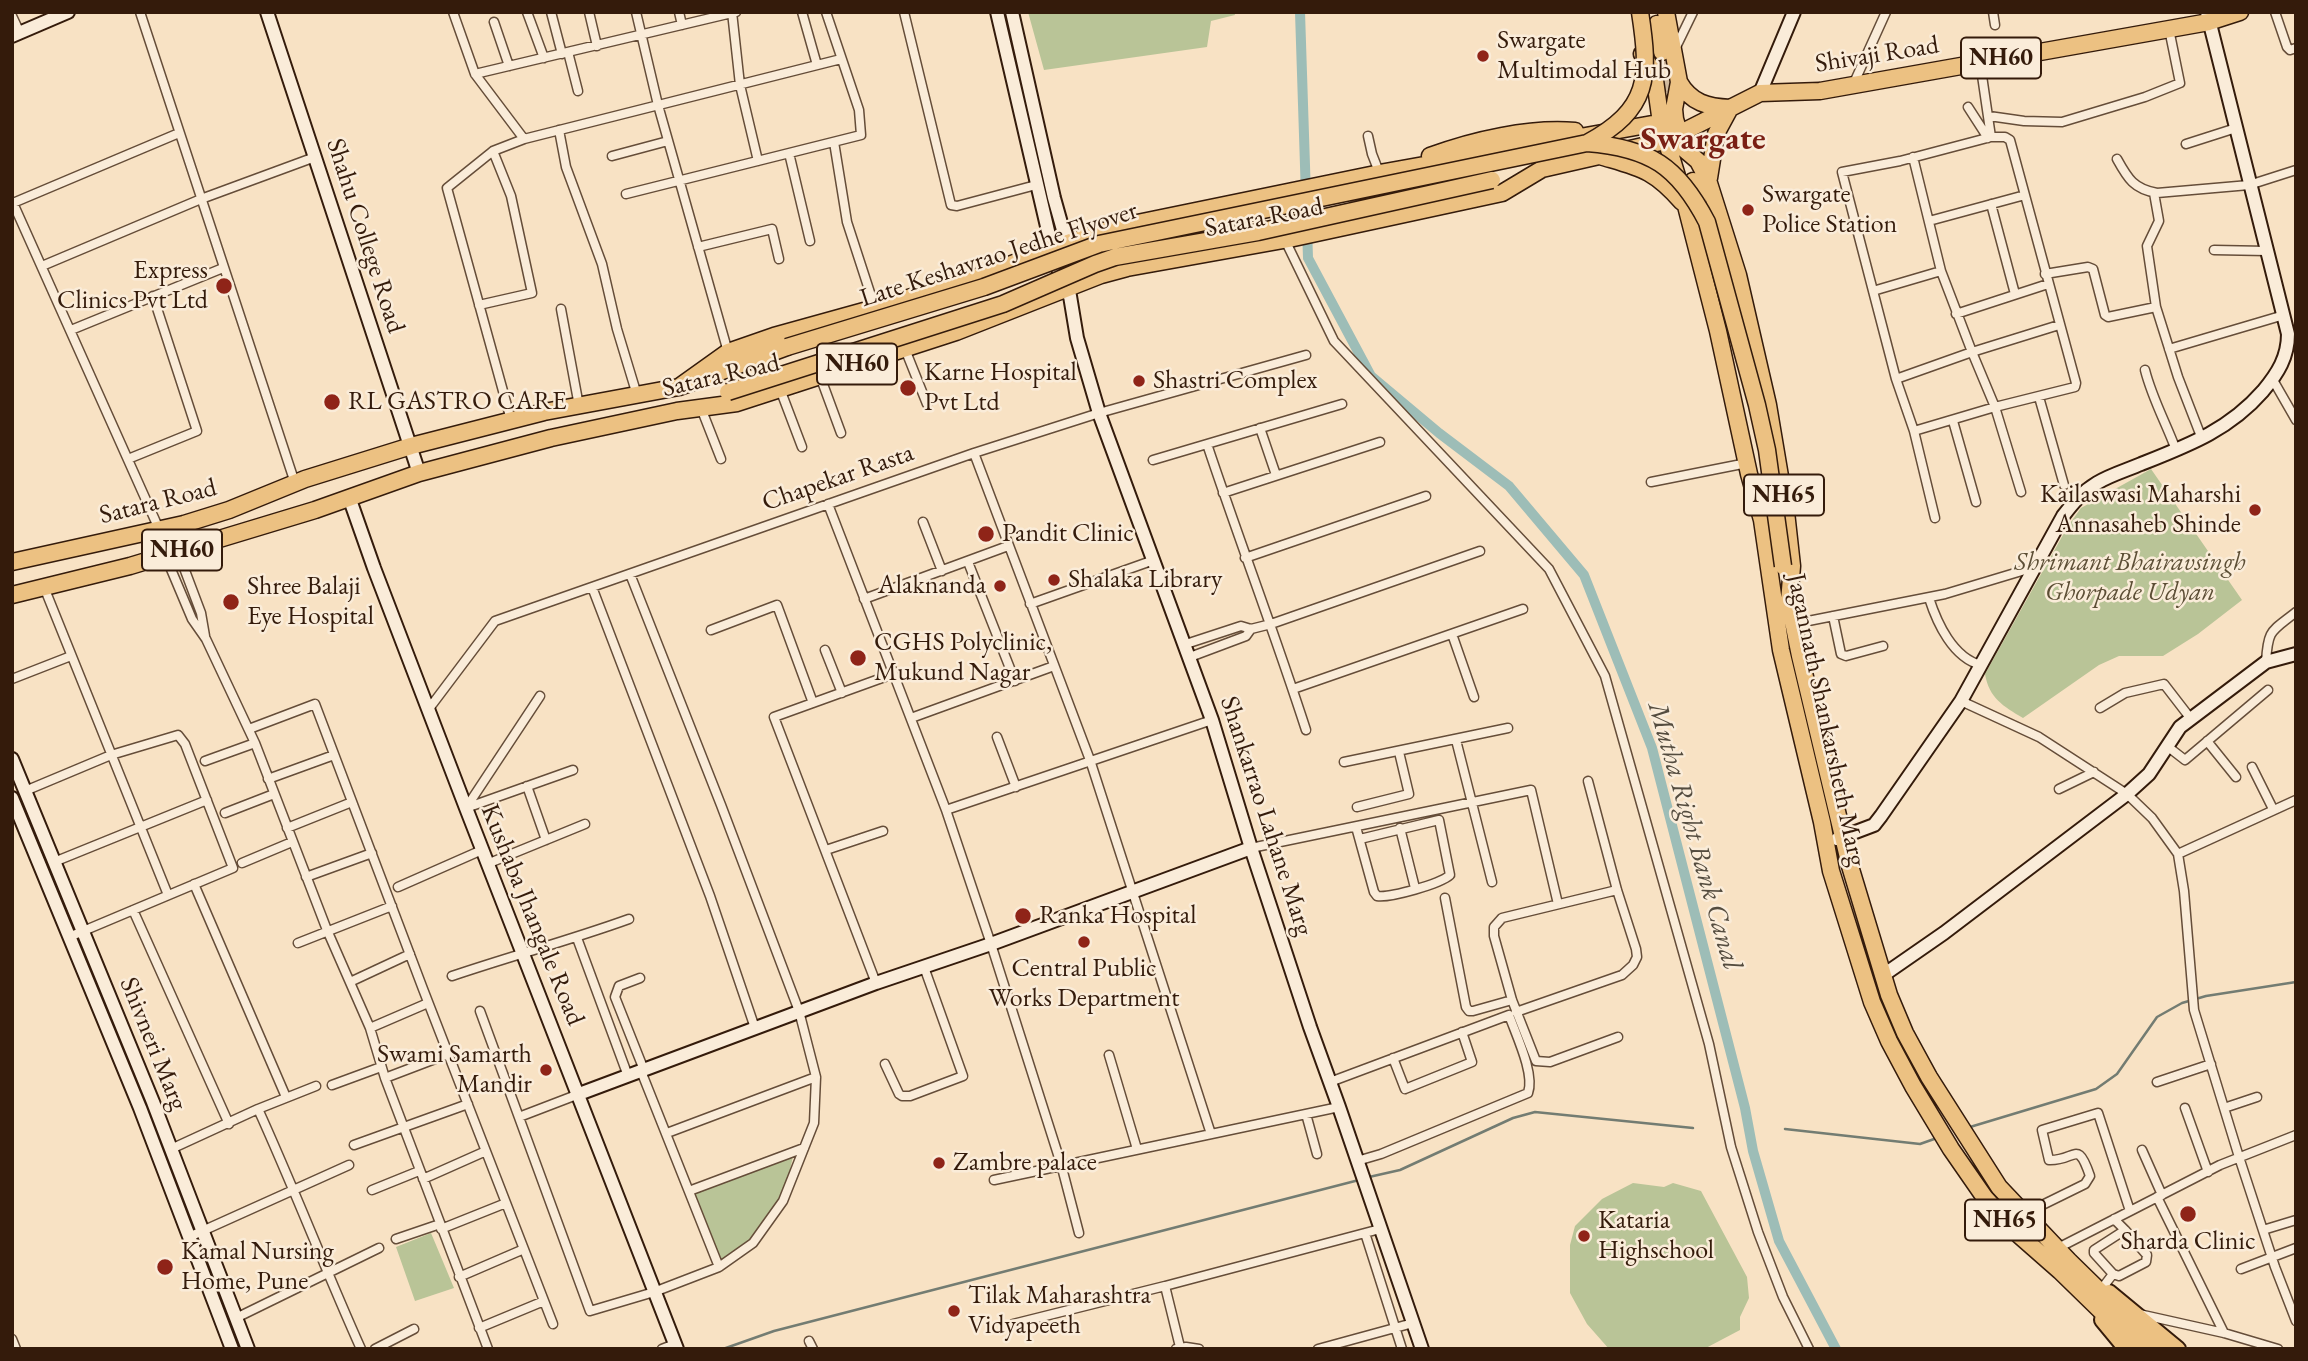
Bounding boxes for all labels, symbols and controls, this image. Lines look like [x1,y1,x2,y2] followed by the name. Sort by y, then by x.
[1497,25,1671,86] place label: Swargate Multimodal Hub
[1813,30,1941,80] street label: Shivaji Road
[1961,38,2041,78] road number: NH60
[1475,48,1491,64] marker: Swargate Multimodal Hub
[1640,120,1766,160] district label: Swargate
[319,135,411,337] street label: Shahu College Road
[1762,179,1897,241] place label: Swargate Police Station
[1202,191,1326,245] street label: Satara Road
[856,195,1142,315] street label: Late Keshavrao Jedhe Flyover
[1740,202,1756,218] marker: Swargate Police Station
[57,255,208,316] place label: Express Clinics Pvt Ltd
[214,276,234,296] marker: Express Clinics Pvt Ltd
[817,344,897,384] road number: NH60
[659,347,783,405] street label: Satara Road
[924,357,1077,418] place label: Karne Hospital Pvt Ltd
[1153,365,1318,397] place label: Shastri Complex
[1131,373,1147,389] marker: Shastri Complex
[898,378,918,398] marker: Karne Hospital Pvt Ltd
[348,386,567,418] place label: RL GASTRO CARE
[322,392,342,412] marker: RL GASTRO CARE
[758,438,918,518] street label: Chapekar Rasta
[96,472,220,532] street label: Satara Road
[1744,474,1824,516] road number: NH65
[2040,479,2241,540] place label: Kailaswasi Maharshi Annasaheb Shinde
[2247,502,2263,518] marker: Kailaswasi Maharshi Annasaheb Shinde
[1002,518,1134,550] place label: Pandit Clinic
[976,524,996,544] marker: Pandit Clinic
[142,530,222,570] road number: NH60
[2014,547,2246,608] park label: Shrimant Bhairavsingh Ghorpade Udyan
[1068,564,1222,596] place label: Shalaka Library
[878,570,986,602] place label: Alaknanda
[247,571,374,632] place label: Shree Balaji Eye Hospital
[1780,571,1872,869] street label: Jagannath Shankarsheth Marg
[1046,572,1062,588] marker: Shalaka Library
[992,578,1008,594] marker: Alaknanda
[221,592,241,612] marker: Shree Balaji Eye Hospital
[874,627,1052,688] place label: CGHS Polyclinic, Mukund Nagar
[848,648,868,668] marker: CGHS Polyclinic, Mukund Nagar
[1213,692,1319,940] street label: Shankarrao Lahane Marg
[1640,698,1748,974] water label: Mutha Right Bank Canal
[473,800,591,1030] street label: Kushaba Jhangale Road
[1039,900,1196,932] place label: Ranka Hospital
[1013,906,1033,926] marker: Ranka Hospital
[1076,934,1092,950] marker: Central Public Works Department
[989,953,1179,1014] place label: Central Public Works Department
[112,973,194,1115] street label: Shivneri Marg
[377,1039,532,1100] place label: Swami Samarth Mandir
[538,1062,554,1078] marker: Swami Samarth Mandir
[953,1147,1097,1179] place label: Zambre palace
[931,1155,947,1171] marker: Zambre palace
[1965,1200,2045,1240] road number: NH65
[2178,1204,2198,1224] marker: Sharda Clinic
[1598,1205,1714,1266] place label: Kataria Highschool
[2120,1226,2256,1258] place label: Sharda Clinic
[1576,1228,1592,1244] marker: Kataria Highschool
[181,1236,334,1298] place label: Kamal Nursing Home, Pune
[155,1257,175,1277] marker: Kamal Nursing Home, Pune
[968,1280,1151,1342] place label: Tilak Maharashtra Vidyapeeth
[946,1303,962,1319] marker: Tilak Maharashtra Vidyapeeth

